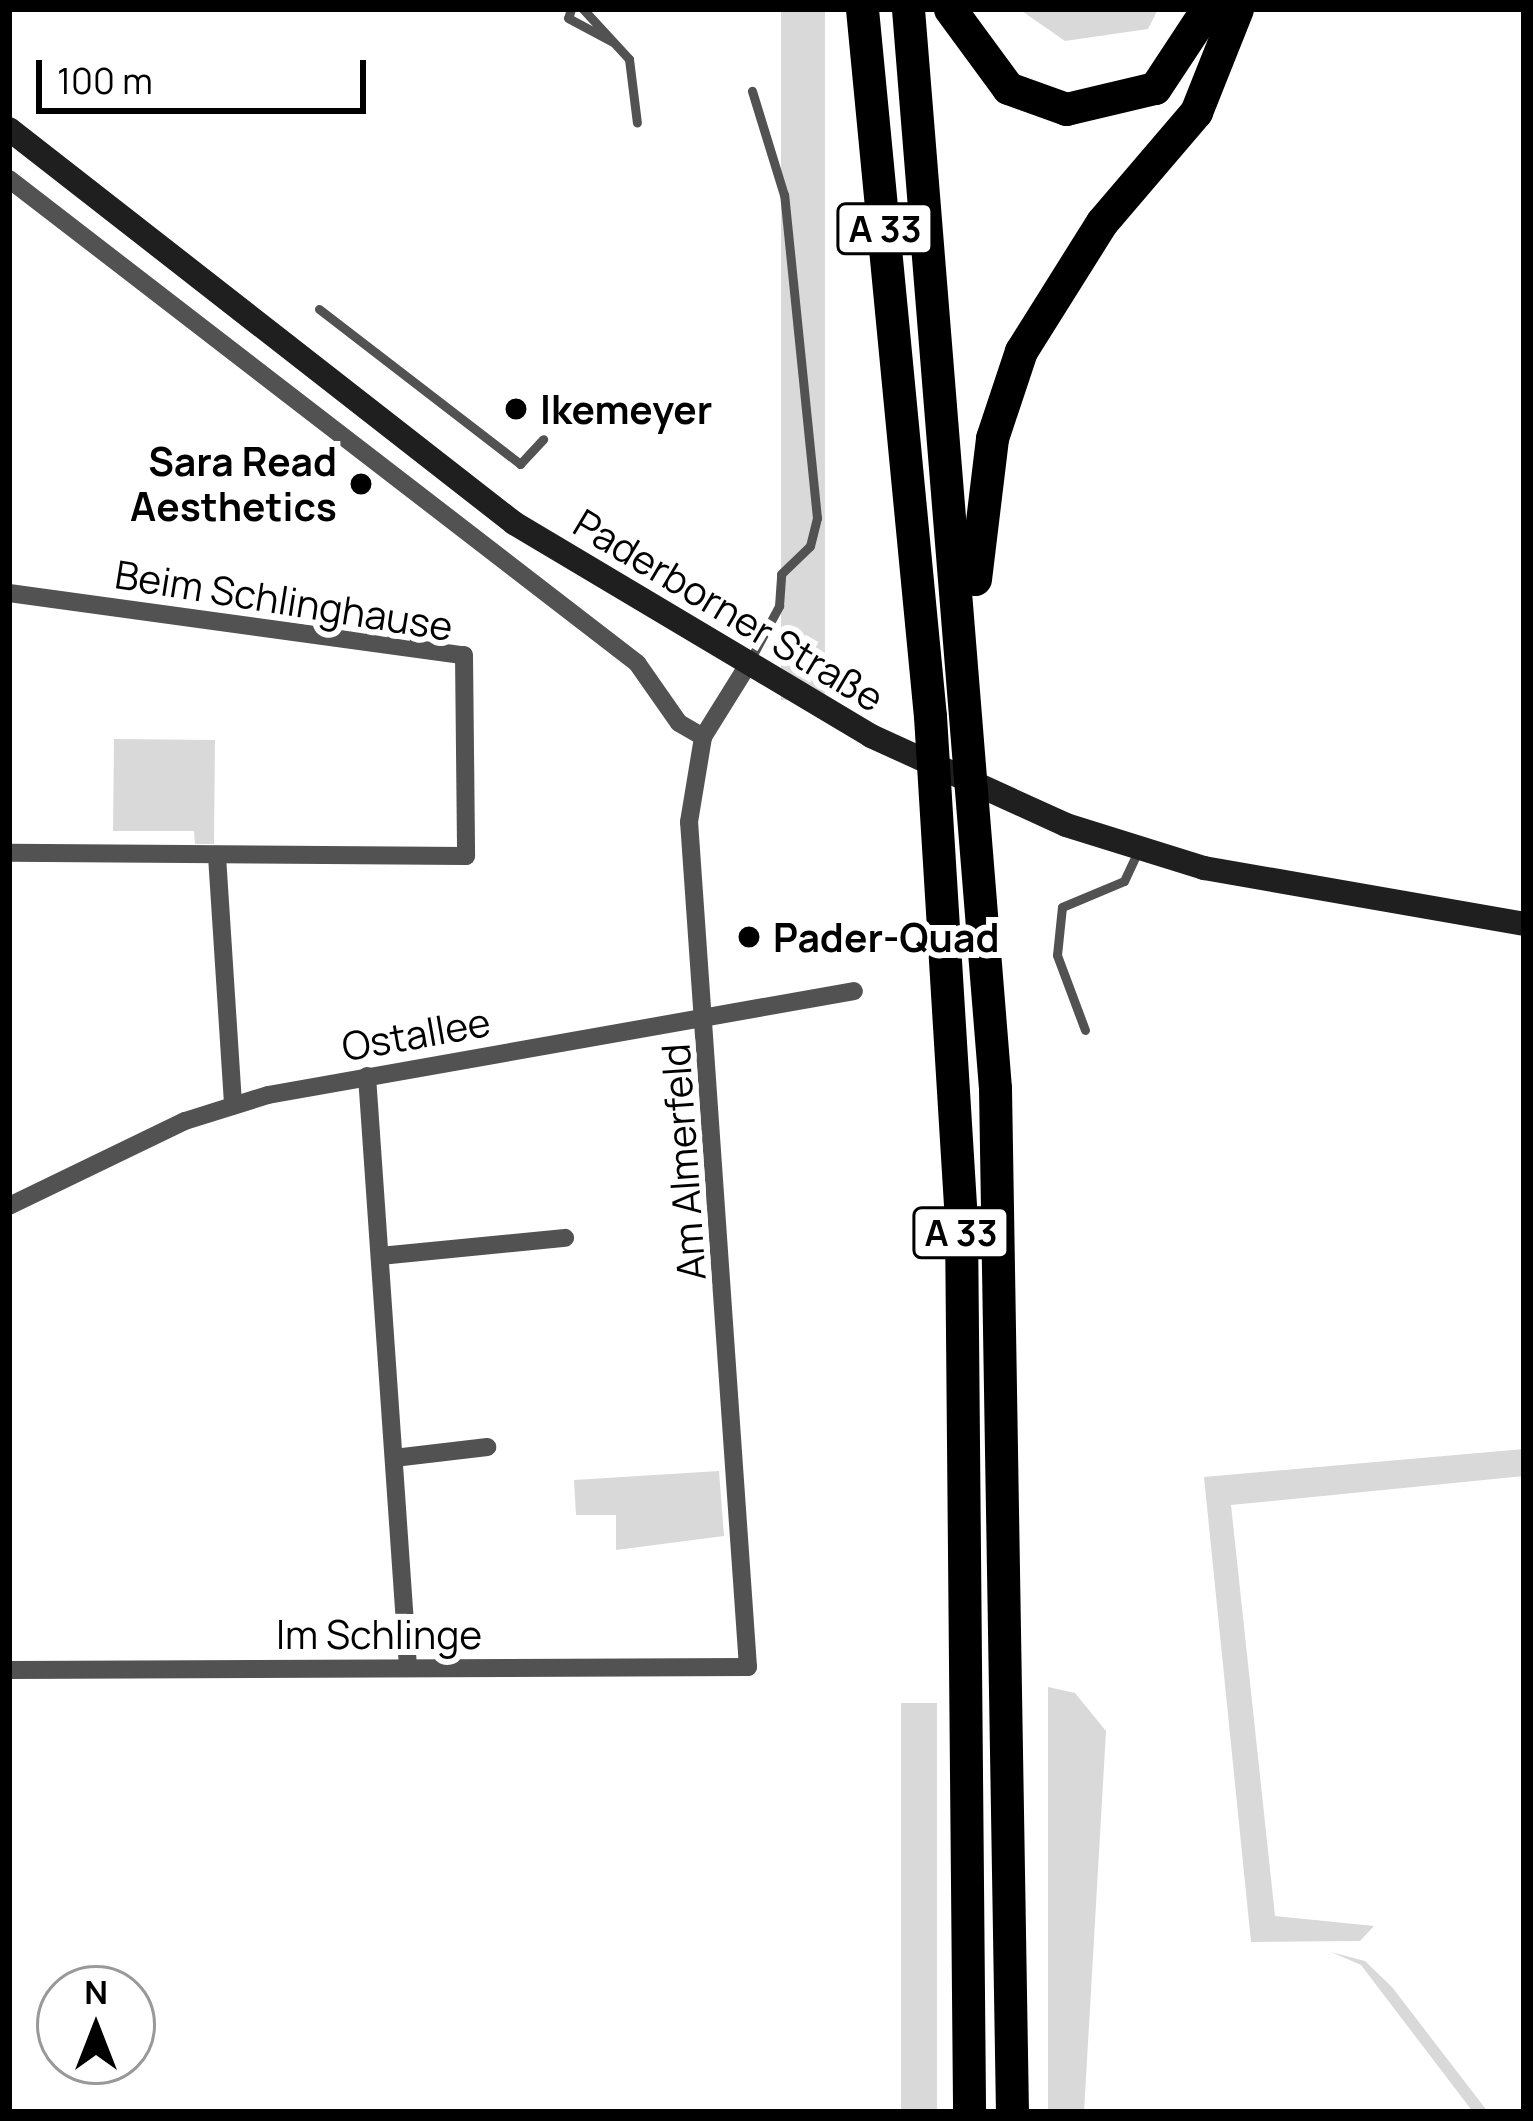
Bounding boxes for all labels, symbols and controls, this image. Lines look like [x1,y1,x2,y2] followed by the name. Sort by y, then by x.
[42,36,372,110] scale bar
[57,56,153,105] text: 100 m
[834,199,936,259] road number: A 33
[540,386,712,432] place label: Ikemeyer
[503,396,529,422] marker: Ikemeyer
[130,439,337,530] place label: Sara Read Aesthetics
[348,471,374,497] marker: Sara Read Aesthetics
[566,499,892,721] street label: Paderborner Straße
[112,550,456,650] street label: Beim Schlinghause
[773,914,999,960] place label: Pader-Quad
[736,924,762,950] marker: Pader-Quad
[338,998,494,1070] street label: Ostallee
[651,1042,715,1282] street label: Am Almerfeld
[910,1203,1012,1263] road number: A 33
[276,1611,482,1657] street label: Im Schlinge
[36,1965,156,2085] north arrow
[84,1969,108,2014] text: N

